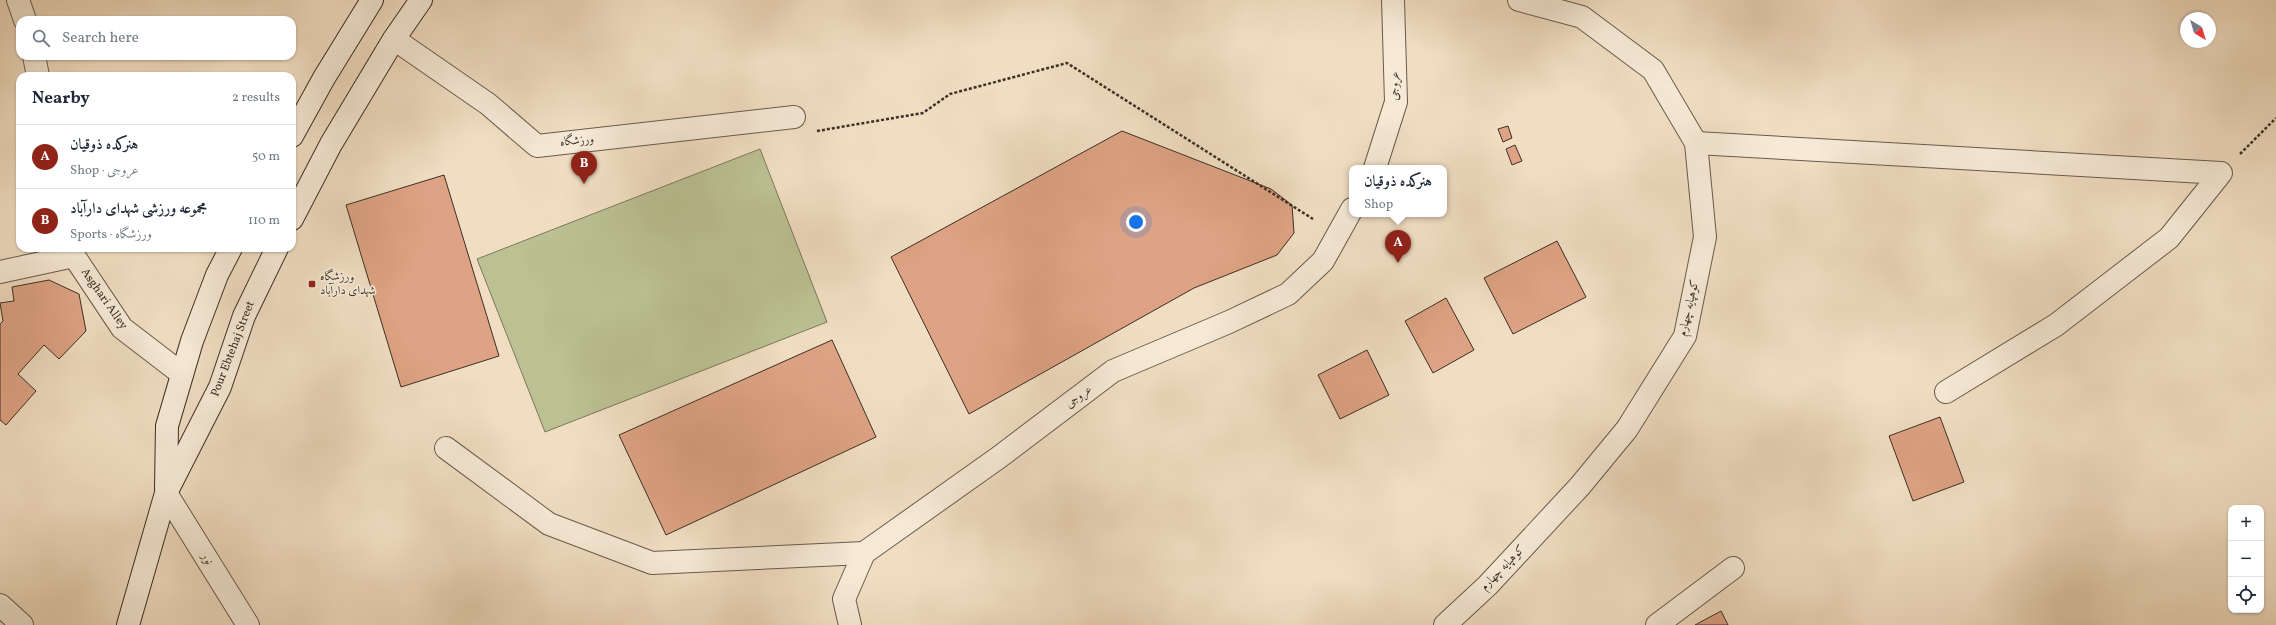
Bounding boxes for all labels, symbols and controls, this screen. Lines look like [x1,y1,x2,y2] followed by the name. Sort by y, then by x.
[2180,12,2216,48] north arrow
[16,16,296,60] search box
[30,27,52,49] icon: search
[62,28,139,49] text: Search here
[1387,71,1403,101] street label: عروجی
[32,87,90,110] text: Nearby
[232,89,280,107] text: 2 results
[559,130,595,151] street label: ورزشگاه
[70,135,138,156] text: هنرکده ذوقیان
[40,148,50,166] text: A
[252,148,280,166] text: 50 m
[571,151,597,184] pin: B
[70,162,139,180] text: Shop · عروجی
[1349,165,1447,217] popup
[1364,172,1432,193] text: هنرکده ذوقیان
[1364,196,1393,214] text: Shop
[70,199,207,220] text: مجموعه ورزشی شهدای دارآباد
[41,212,49,230] text: B
[248,212,280,230] text: 110 m
[1126,212,1146,232] your location
[70,226,152,244] text: Sports · ورزشگاه
[1385,230,1411,263] pin: A
[77,265,131,333] street label: Asghari Alley
[320,268,375,299] place label: ورزشگاه شهدای دارآباد
[1675,278,1705,338] street label: کوهپایه چهارم
[307,279,317,289] marker: ورزشگاه شهدای دارآباد
[207,299,259,399] street label: Pour Ebtehaj Street
[1062,382,1096,412] street label: عروجی
[2228,505,2264,613] map controls
[2228,505,2264,541] button: +
[2228,541,2264,577] button: −
[1477,542,1530,596] street label: کوهپایه چهارم
[197,549,217,568] street label: نور
[2228,577,2264,613] button: locate

